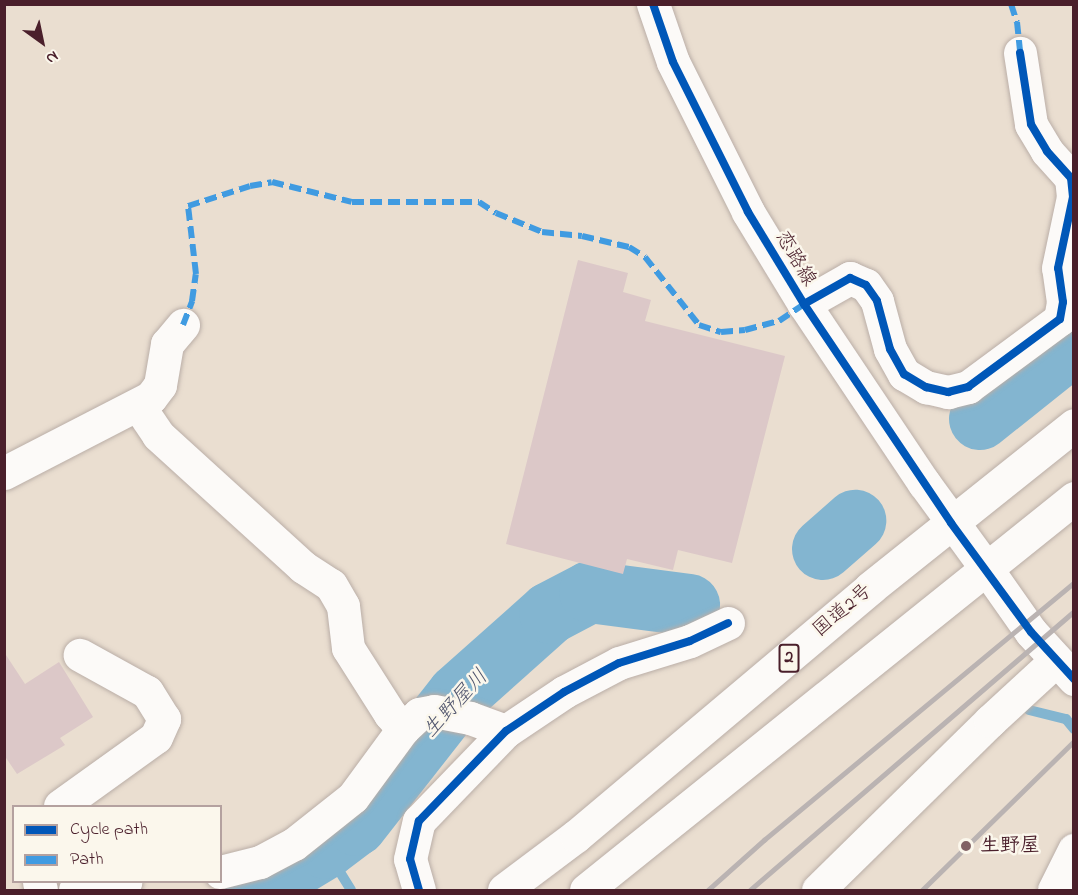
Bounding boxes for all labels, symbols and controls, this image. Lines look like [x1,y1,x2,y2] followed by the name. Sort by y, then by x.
[12,12,72,72] north arrow
[41,44,63,70] text: N
[769,227,821,291] street label: 恋路線
[808,579,878,643] street label: 国道2号
[778,643,800,673] road number: 2
[418,665,494,743] water label: 生野屋川
[12,805,222,883] legend
[70,817,148,843] text: Cycle path
[980,834,1040,858] place label: 生野屋
[957,837,975,855] marker: 生野屋
[70,847,104,873] text: Path

